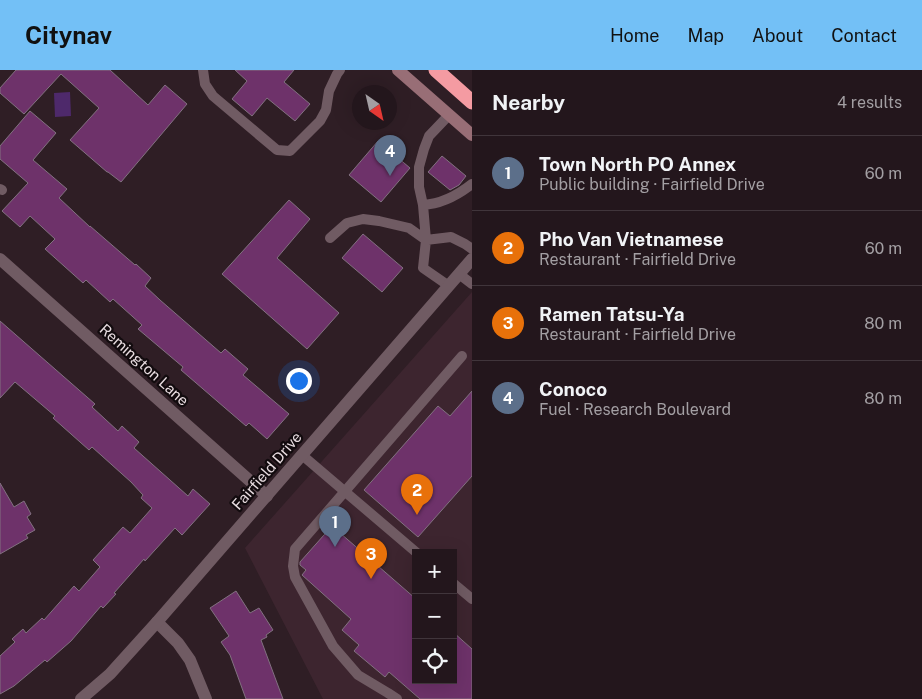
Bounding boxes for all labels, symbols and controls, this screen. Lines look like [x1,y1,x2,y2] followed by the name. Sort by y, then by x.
[25,21,112,49] text: Citynav
[610,25,660,46] text: Home
[688,25,724,46] text: Map
[752,25,803,46] text: About
[831,25,897,46] text: Contact
[352,85,397,130] north arrow
[492,90,565,115] text: Nearby
[837,93,902,112] text: 4 results
[374,135,406,176] pin: 4
[539,153,736,175] text: Town North PO Annex
[505,164,511,183] text: 1
[865,164,902,183] text: 60 m
[539,175,765,194] text: Public building · Fairfield Drive
[539,228,724,250] text: Pho Van Vietnamese
[503,239,513,258] text: 2
[865,239,902,258] text: 60 m
[539,250,736,269] text: Restaurant · Fairfield Drive
[539,303,684,325] text: Ramen Tatsu-Ya
[503,314,513,333] text: 3
[864,314,902,333] text: 80 m
[96,320,192,409] street label: Remington Lane
[539,325,736,344] text: Restaurant · Fairfield Drive
[286,368,312,394] your location
[539,378,607,400] text: Conoco
[503,389,513,408] text: 4
[864,389,902,408] text: 80 m
[539,400,731,419] text: Fuel · Research Boulevard
[228,428,305,513] street label: Fairfield Drive
[401,474,433,515] pin: 2
[319,506,351,547] pin: 1
[355,538,387,579] pin: 3
[412,549,457,684] map controls
[412,549,457,594] button: +
[412,594,457,639] button: −
[412,639,457,684] button: locate

